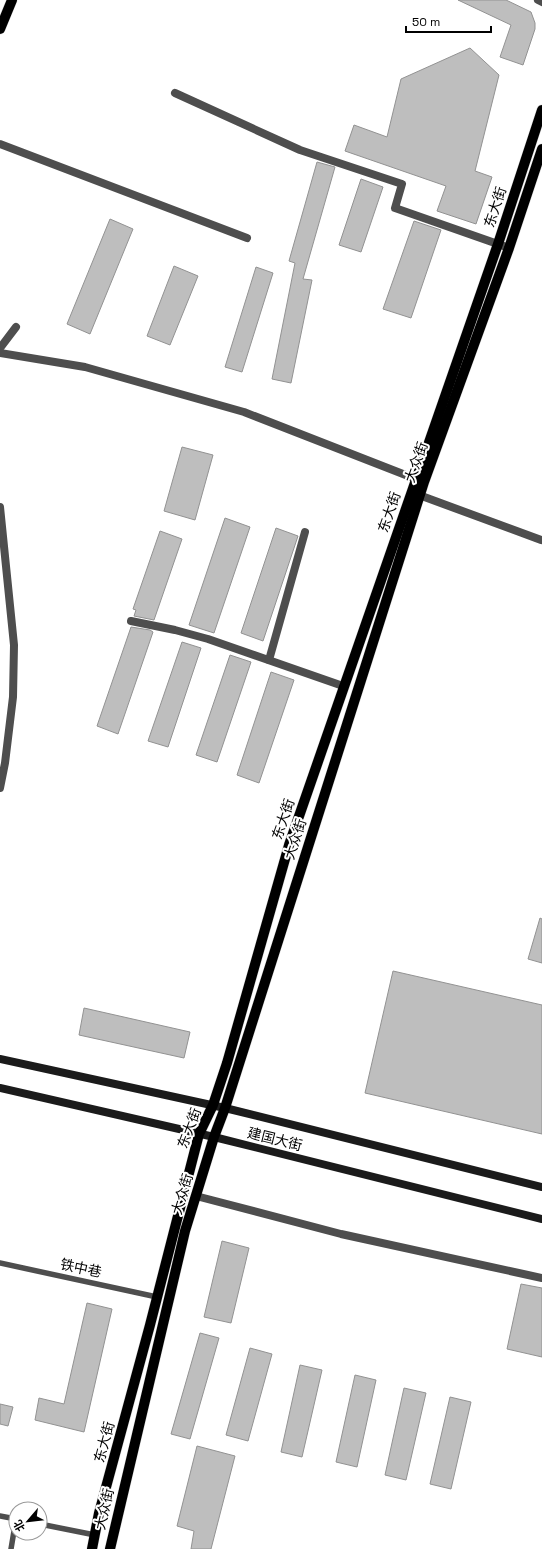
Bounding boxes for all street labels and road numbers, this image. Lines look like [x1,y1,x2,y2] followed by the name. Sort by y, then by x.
[480,184,510,230] street label: 东大街
[400,439,432,485] street label: 大众街
[374,489,404,535] street label: 东大街
[268,796,298,842] street label: 东大街
[280,816,310,862] street label: 大众街
[173,1105,205,1151] street label: 东大街
[246,1123,304,1155] street label: 建国大街
[167,1171,197,1217] street label: 大众街
[59,1255,103,1281] street label: 铁中巷
[90,1419,118,1465] street label: 东大街
[91,1487,117,1531] street label: 大众街

